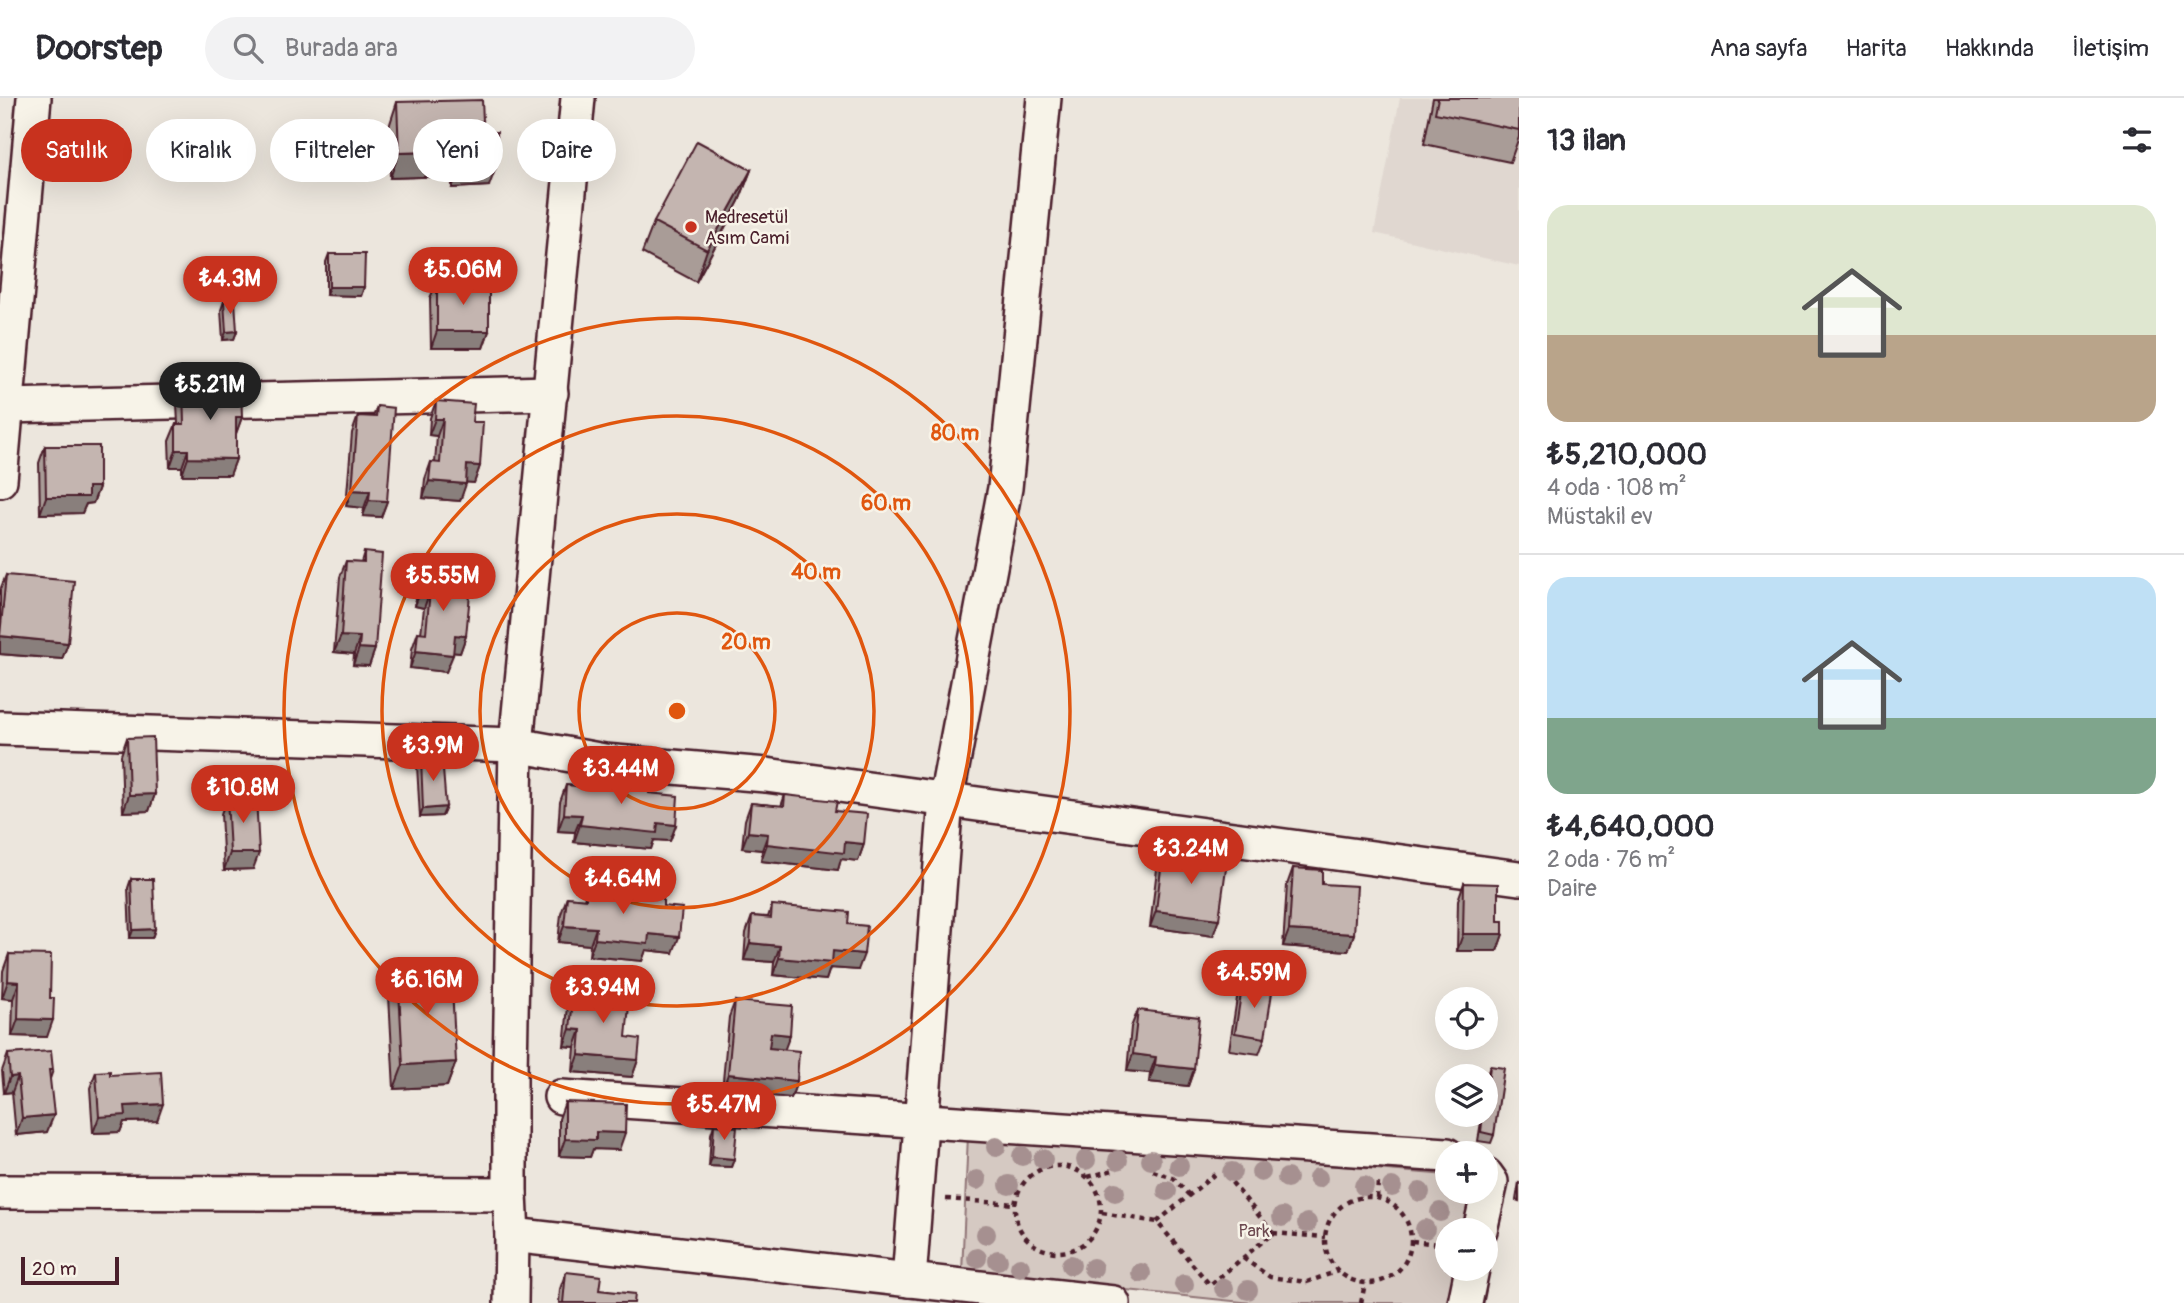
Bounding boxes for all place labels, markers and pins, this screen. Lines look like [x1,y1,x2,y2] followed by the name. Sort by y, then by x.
[705,206,789,250] place label: Medresetül Asım Cami
[683,219,699,235] marker: Medresetül Asım Cami
[406,248,520,307] pin: ₺5.06M
[181,256,279,316] pin: ₺4.3M
[153,362,267,422] pin: ₺5.21M
[386,554,500,613] pin: ₺5.55M
[665,699,689,723] centre of rings
[384,724,482,783] pin: ₺3.9M
[564,746,678,806] pin: ₺3.44M
[186,766,300,825] pin: ₺10.8M
[1134,826,1248,886] pin: ₺3.24M
[566,856,680,916] pin: ₺4.64M
[1197,950,1311,1010] pin: ₺4.59M
[370,958,484,1017] pin: ₺6.16M
[546,965,660,1025] pin: ₺3.94M
[667,1082,781,1142] pin: ₺5.47M

